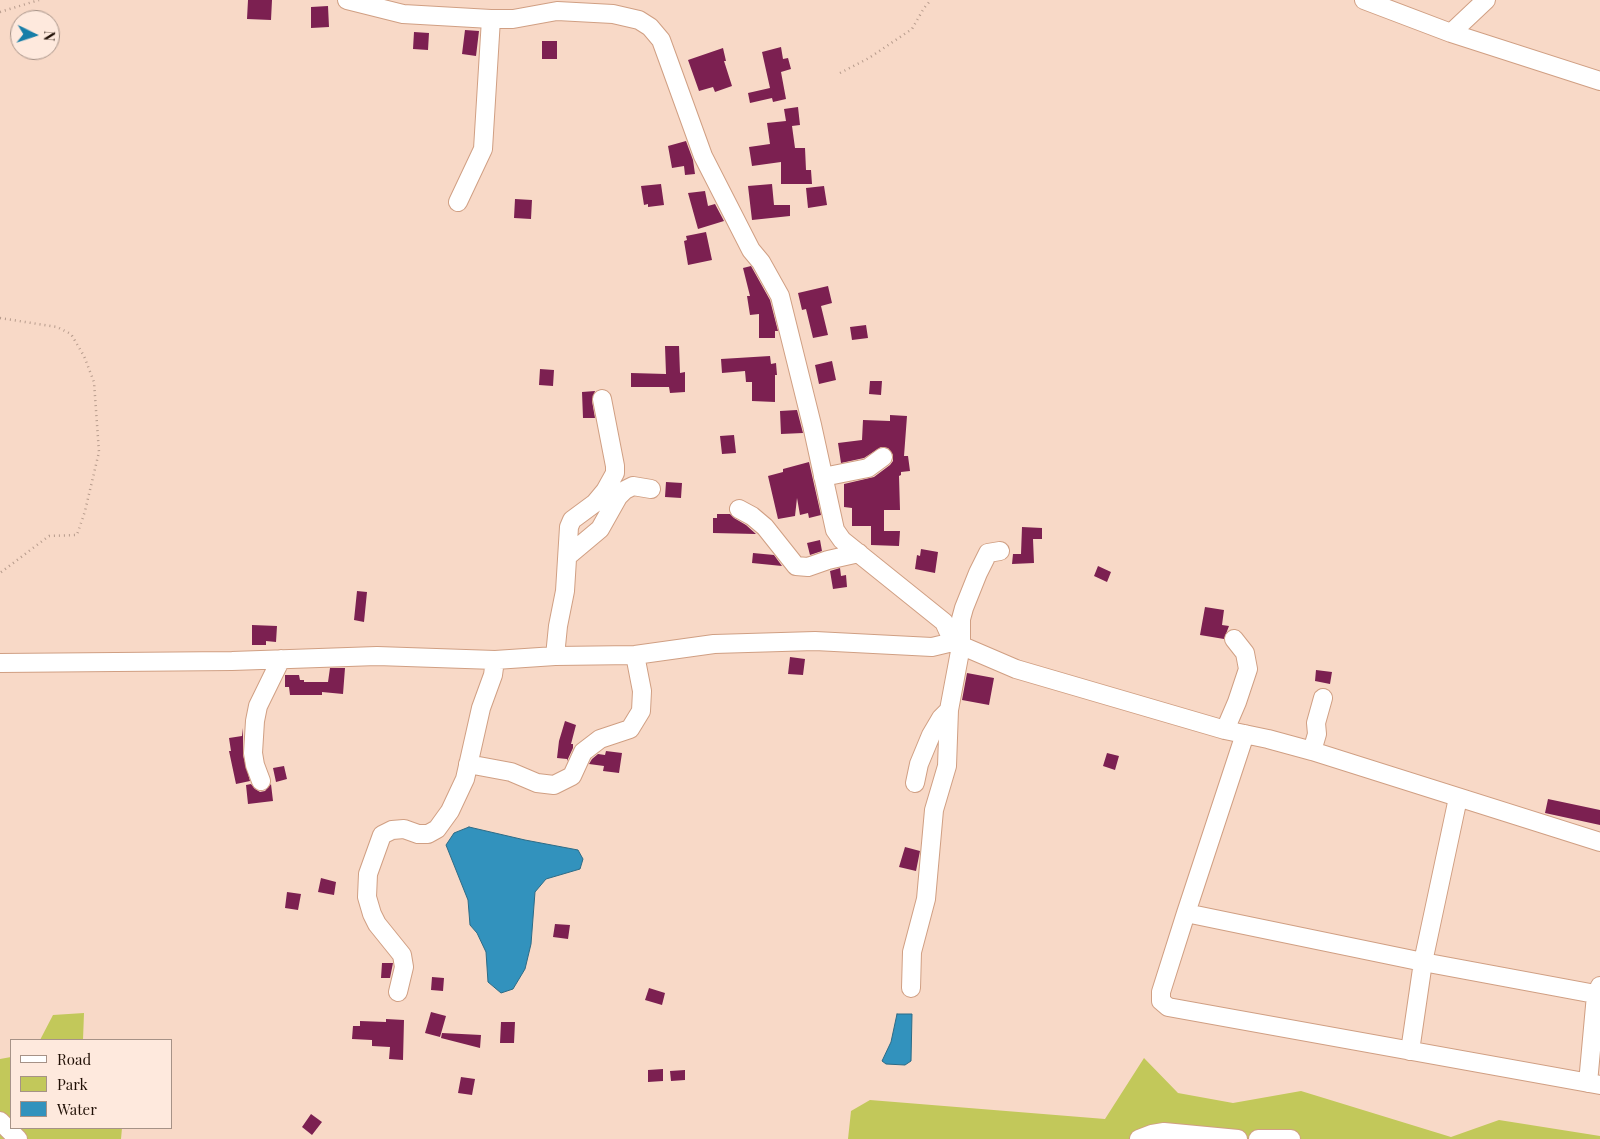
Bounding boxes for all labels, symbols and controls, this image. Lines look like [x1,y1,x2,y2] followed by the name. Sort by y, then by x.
[10,10,60,60] north arrow
[40,30,59,42] text: N
[10,1039,172,1129] legend
[57,1049,91,1069] text: Road
[57,1074,88,1094] text: Park
[57,1099,97,1119] text: Water

